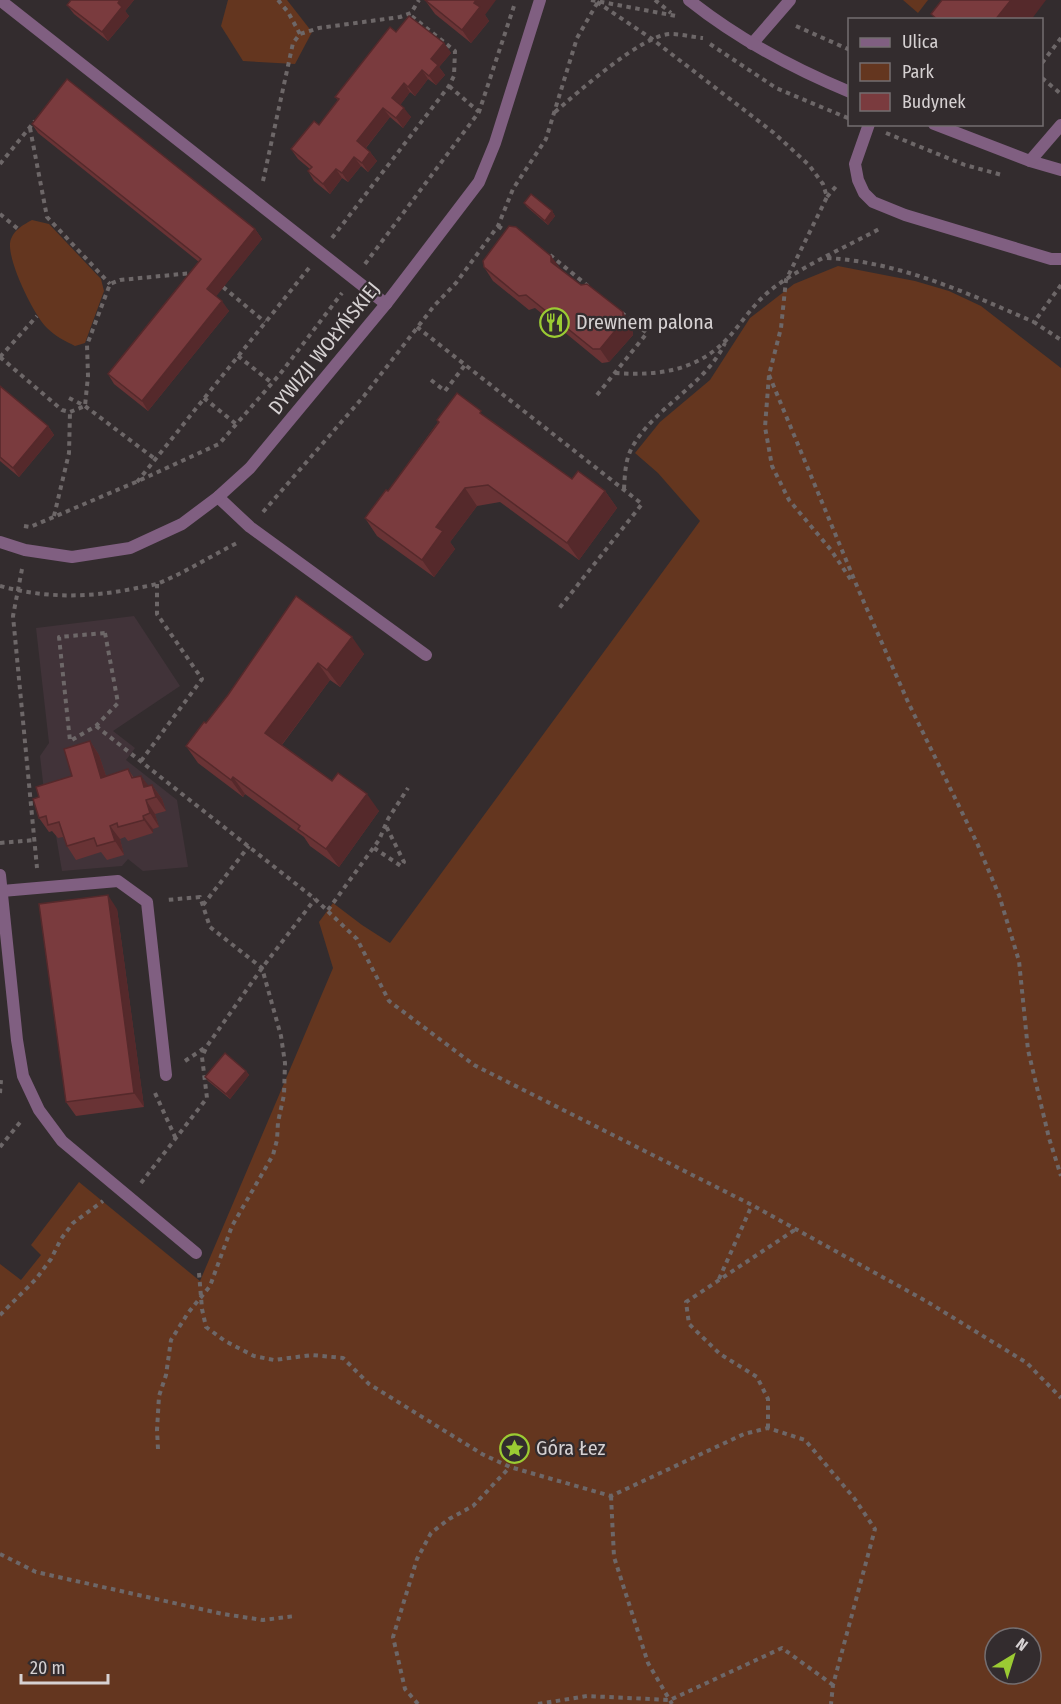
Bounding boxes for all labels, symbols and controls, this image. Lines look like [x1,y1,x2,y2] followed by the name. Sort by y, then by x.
[848,18,1043,126] legend
[902,31,938,53] text: Ulica
[902,61,935,83] text: Park
[902,91,966,113] text: Budynek
[263,277,385,419] street label: DYWIZJI WOŁYŃSKIEJ
[539,306,571,338] restaurant icon: Drewnem palona
[576,310,714,334] place label: Drewnem palona
[499,1432,531,1464] place icon: Góra Łez
[536,1436,605,1460] place label: Góra Łez
[983,1626,1043,1686] north arrow
[1012,1634,1032,1655] text: N
[21,1647,108,1685] scale bar
[30,1657,65,1679] text: 20 m

